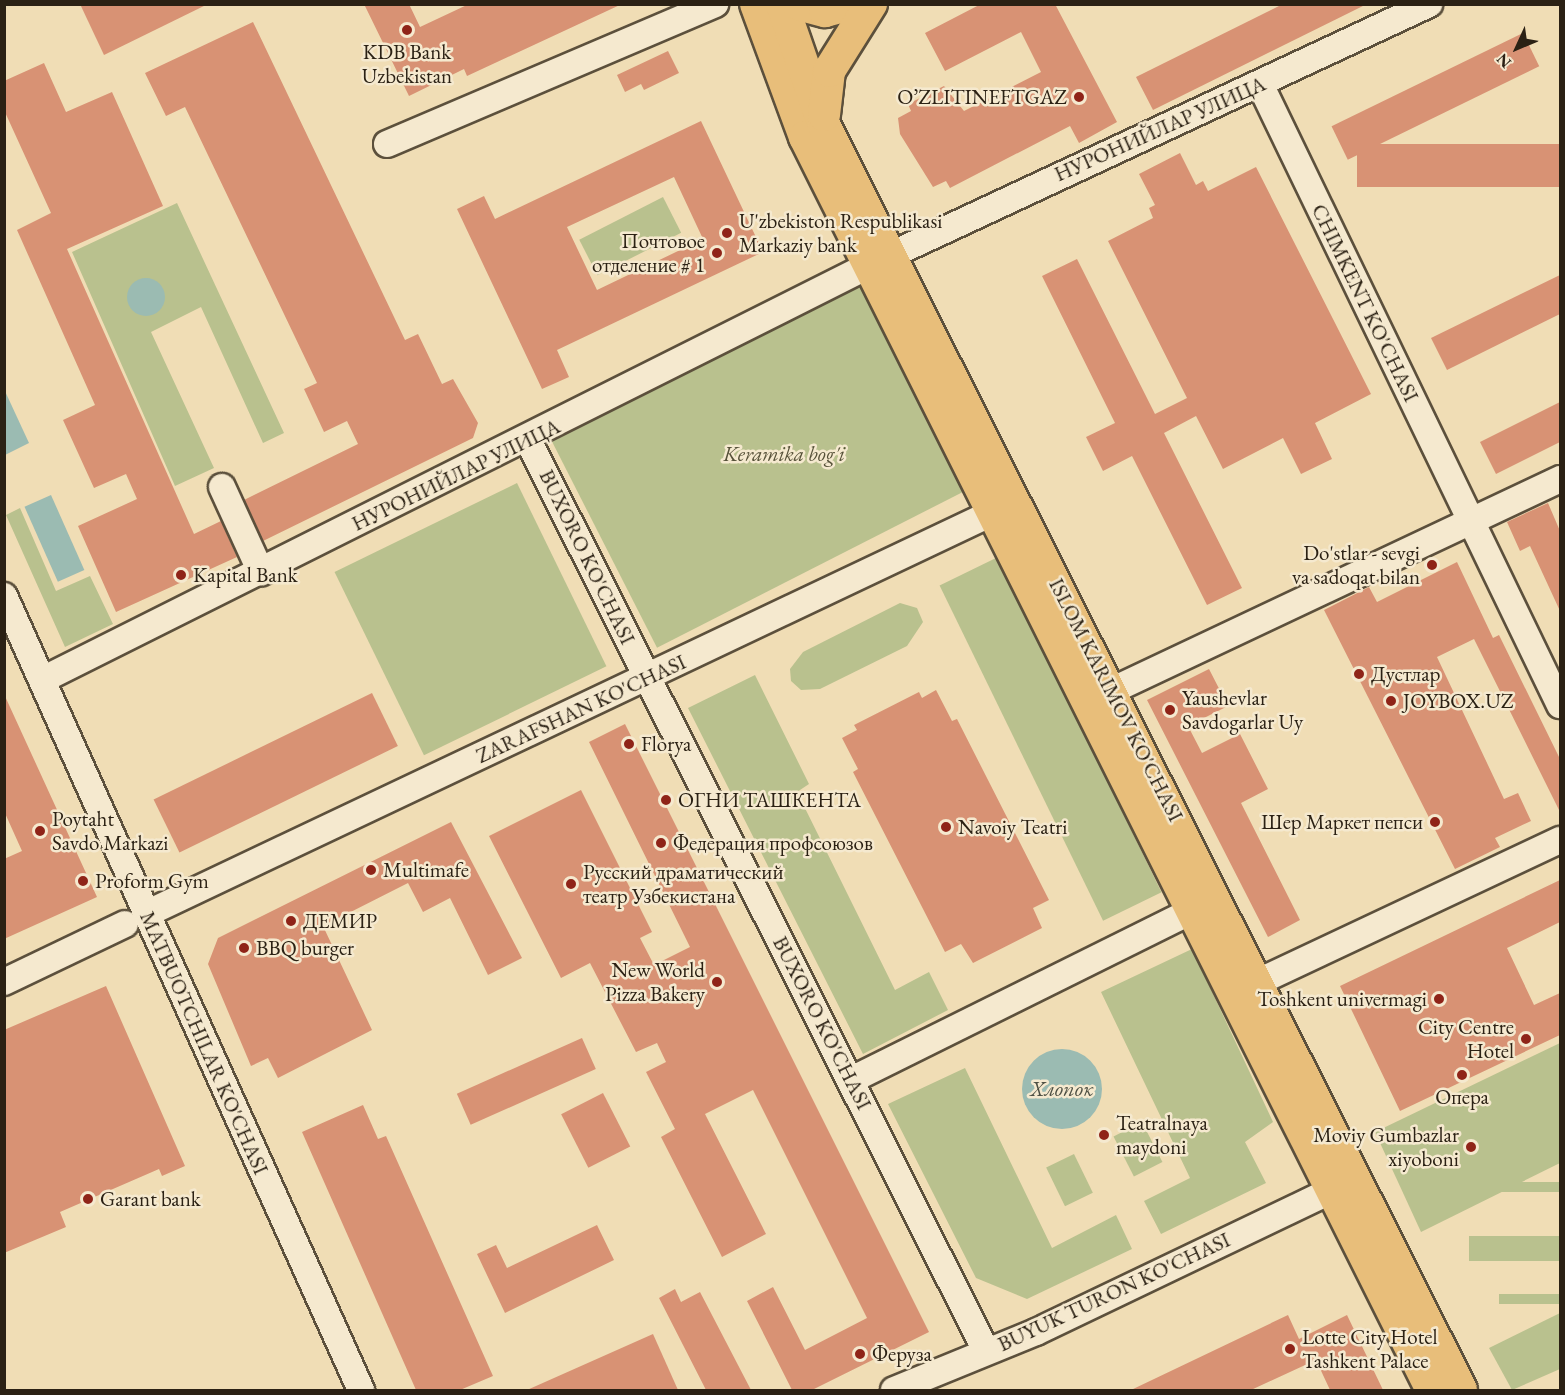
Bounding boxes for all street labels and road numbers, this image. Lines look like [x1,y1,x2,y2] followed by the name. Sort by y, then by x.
[1050,71,1270,187] street label: НУРОНИЙЛАР УЛИЦА
[1306,200,1424,406] street label: CHIMKENT KO'CHASI
[348,414,564,536] street label: НУРОНИЙЛАР УЛИЦА
[534,466,640,648] street label: BUXORO KO'CHASI
[1044,574,1188,826] street label: ISLOM KARIMOV KO'CHASI
[472,649,690,769] street label: ZARAFSHAN KO'CHASI
[134,907,274,1179] street label: MATBUOTCHILAR KO'CHASI
[767,932,877,1114] street label: BUXORO KO'CHASI
[994,1227,1234,1357] street label: BUYUK TURON KO'CHASI

